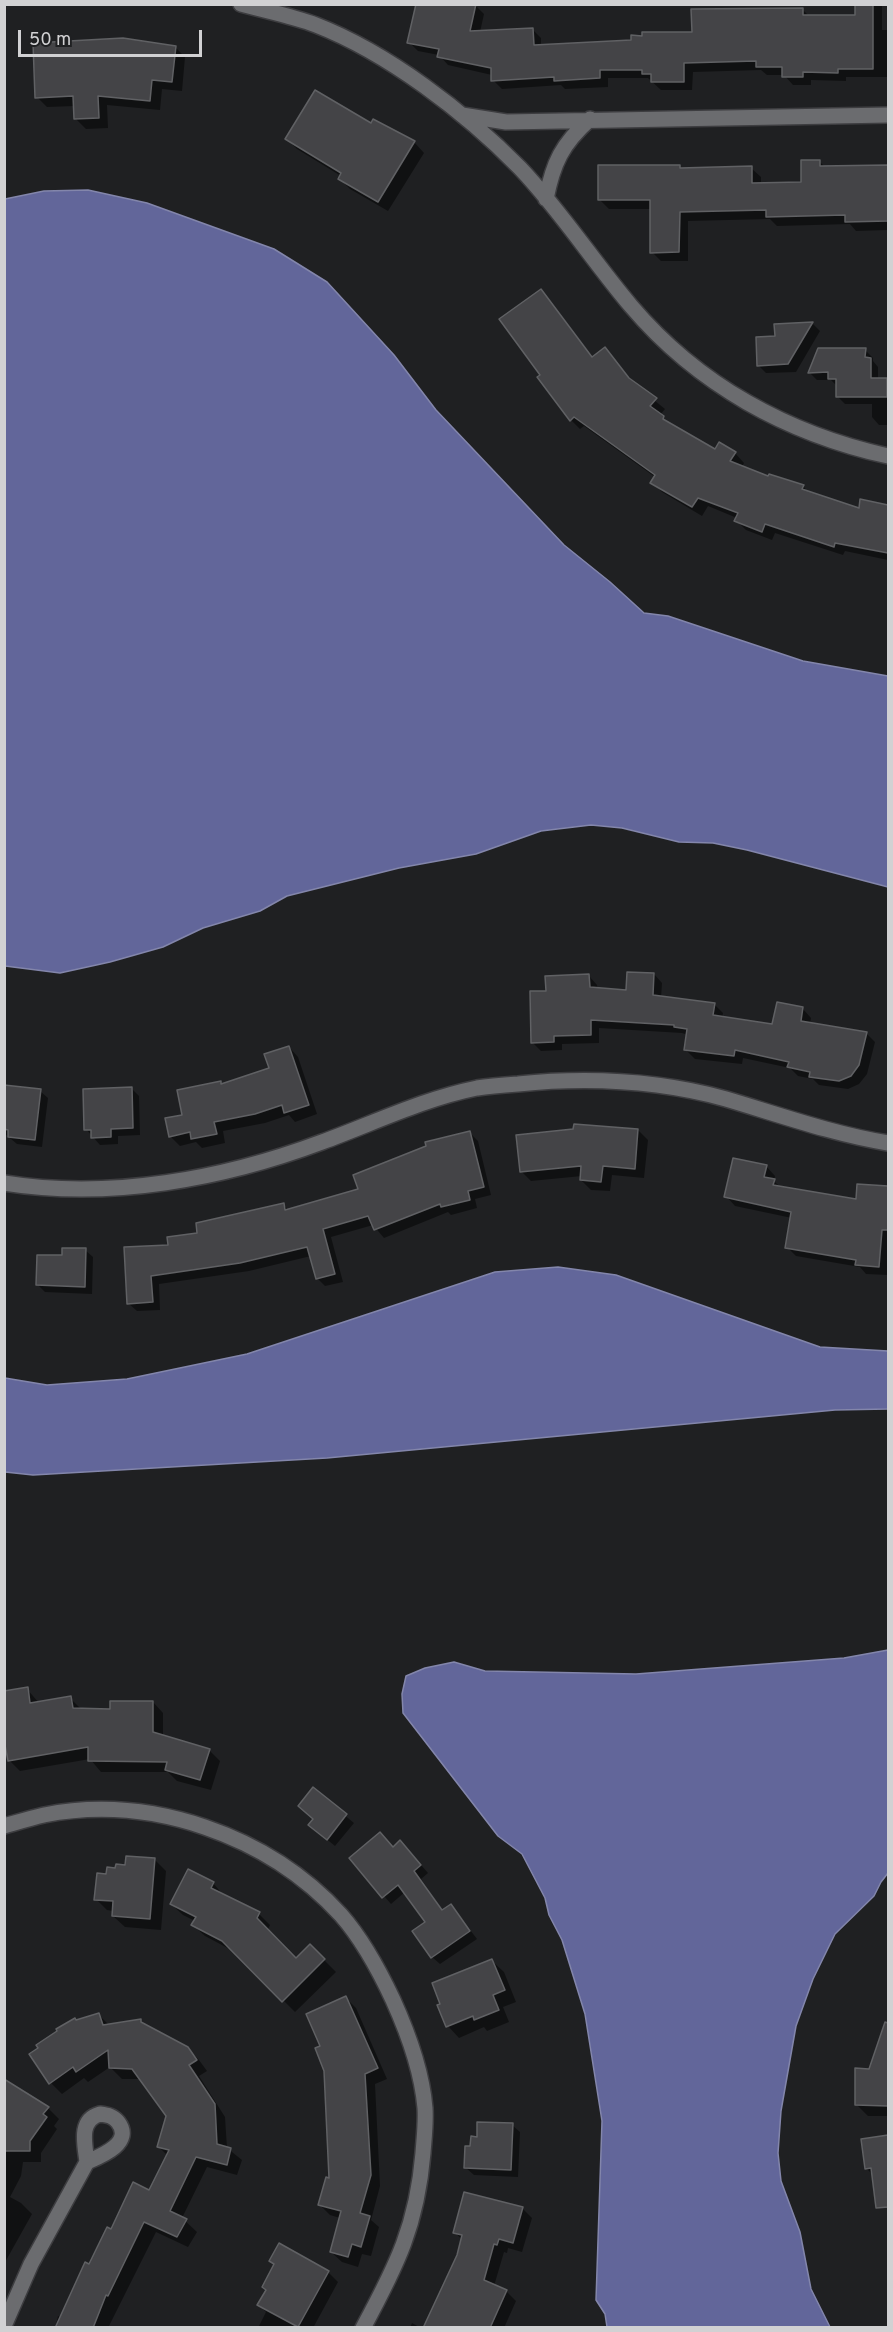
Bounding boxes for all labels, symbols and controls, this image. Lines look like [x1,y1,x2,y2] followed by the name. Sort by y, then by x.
[21,18,206,56] scale bar
[29,29,71,52] text: 50 m

